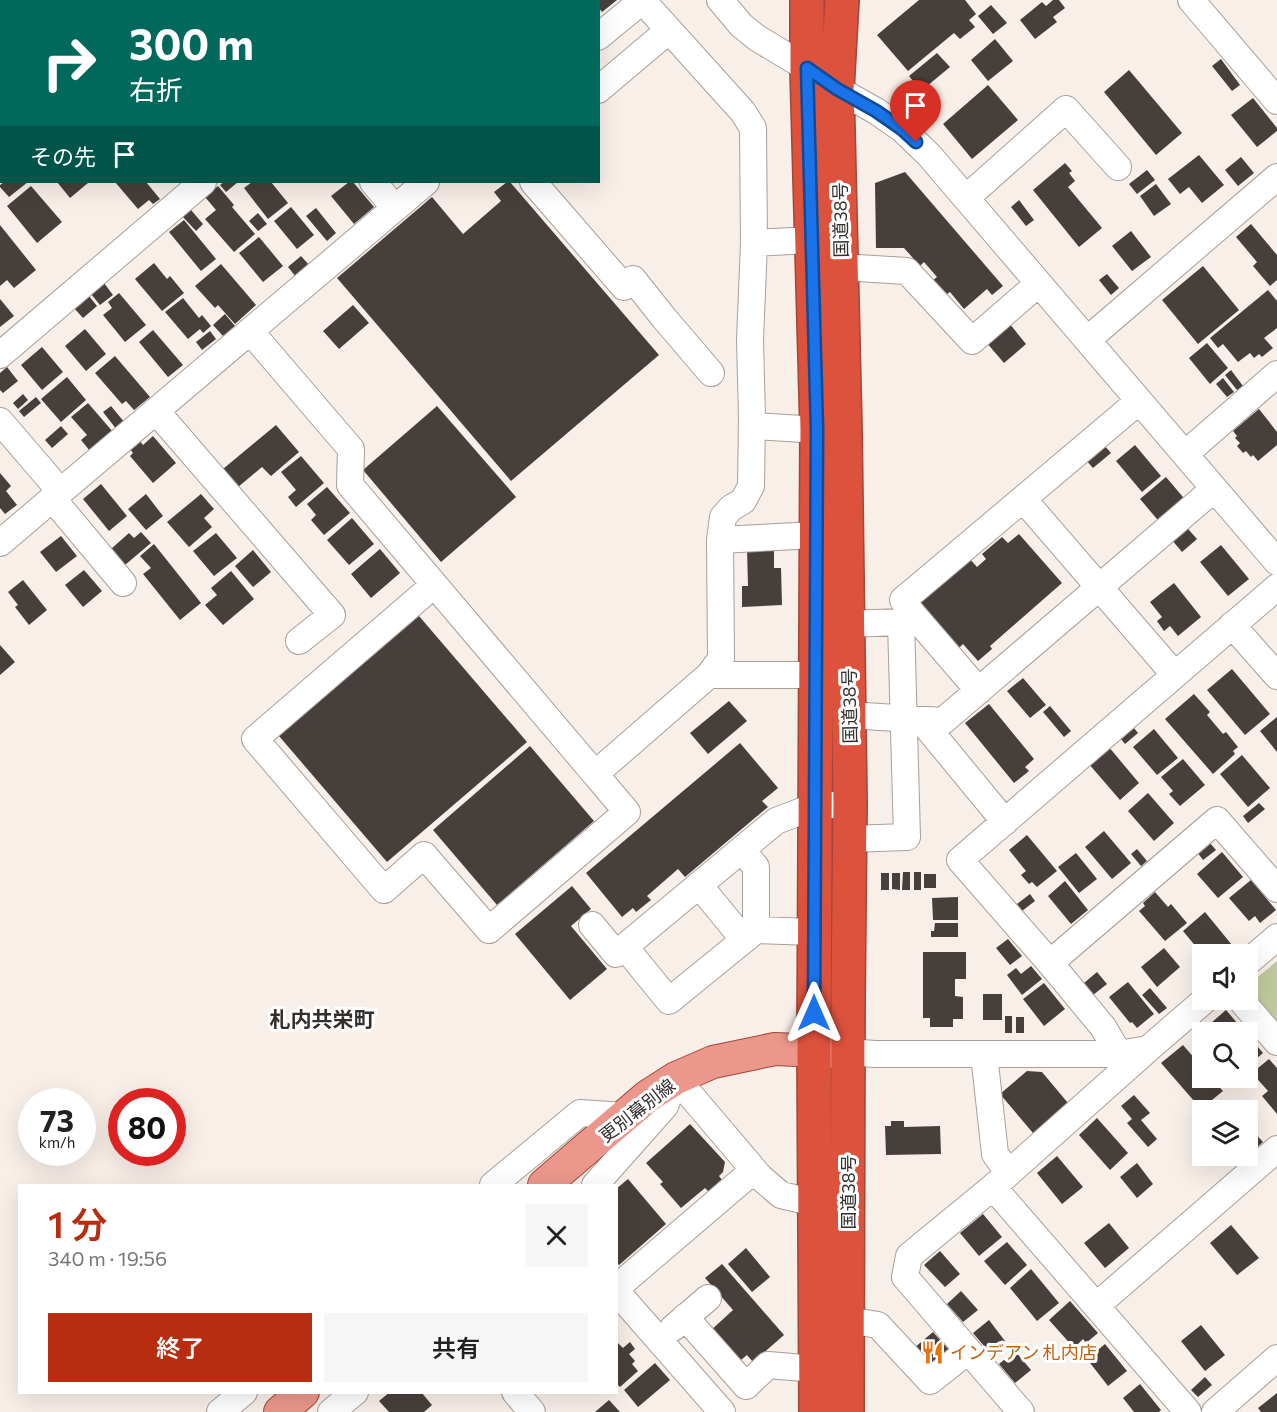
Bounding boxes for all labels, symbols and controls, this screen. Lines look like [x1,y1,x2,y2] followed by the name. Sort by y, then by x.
[129,17,254,69] text: 300 m
[30,24,108,102] icon: right
[129,73,183,106] text: 右折
[890,80,941,142] pin
[899,89,932,122] icon: arrive
[108,138,141,171] icon: arrive
[30,143,96,170] text: その先
[828,182,852,258] street label: 国道38号
[837,668,861,744] street label: 国道38号
[1192,944,1258,1166] map controls
[1192,944,1258,1010] button: sound
[782,981,846,1045] position arrow
[270,1006,375,1031] district label: 札内共栄町
[1192,1022,1258,1088] button: search
[595,1074,679,1146] street label: 更別幕別線
[108,1088,186,1166] speed limit sign: 80
[1192,1100,1258,1166] button: layers
[40,1101,74,1138] text: 73
[39,1133,75,1151] text: km/h
[837,1154,859,1230] street label: 国道38号
[48,1201,107,1245] text: 1 分
[525,1204,588,1267] button: close
[48,1246,167,1270] text: 340 m · 19:56
[48,1313,312,1382] button: 終了
[324,1313,588,1382] button: 共有
[919,1339,945,1365] restaurant icon: インデアン 札内店
[950,1341,1097,1363] place label: インデアン 札内店

